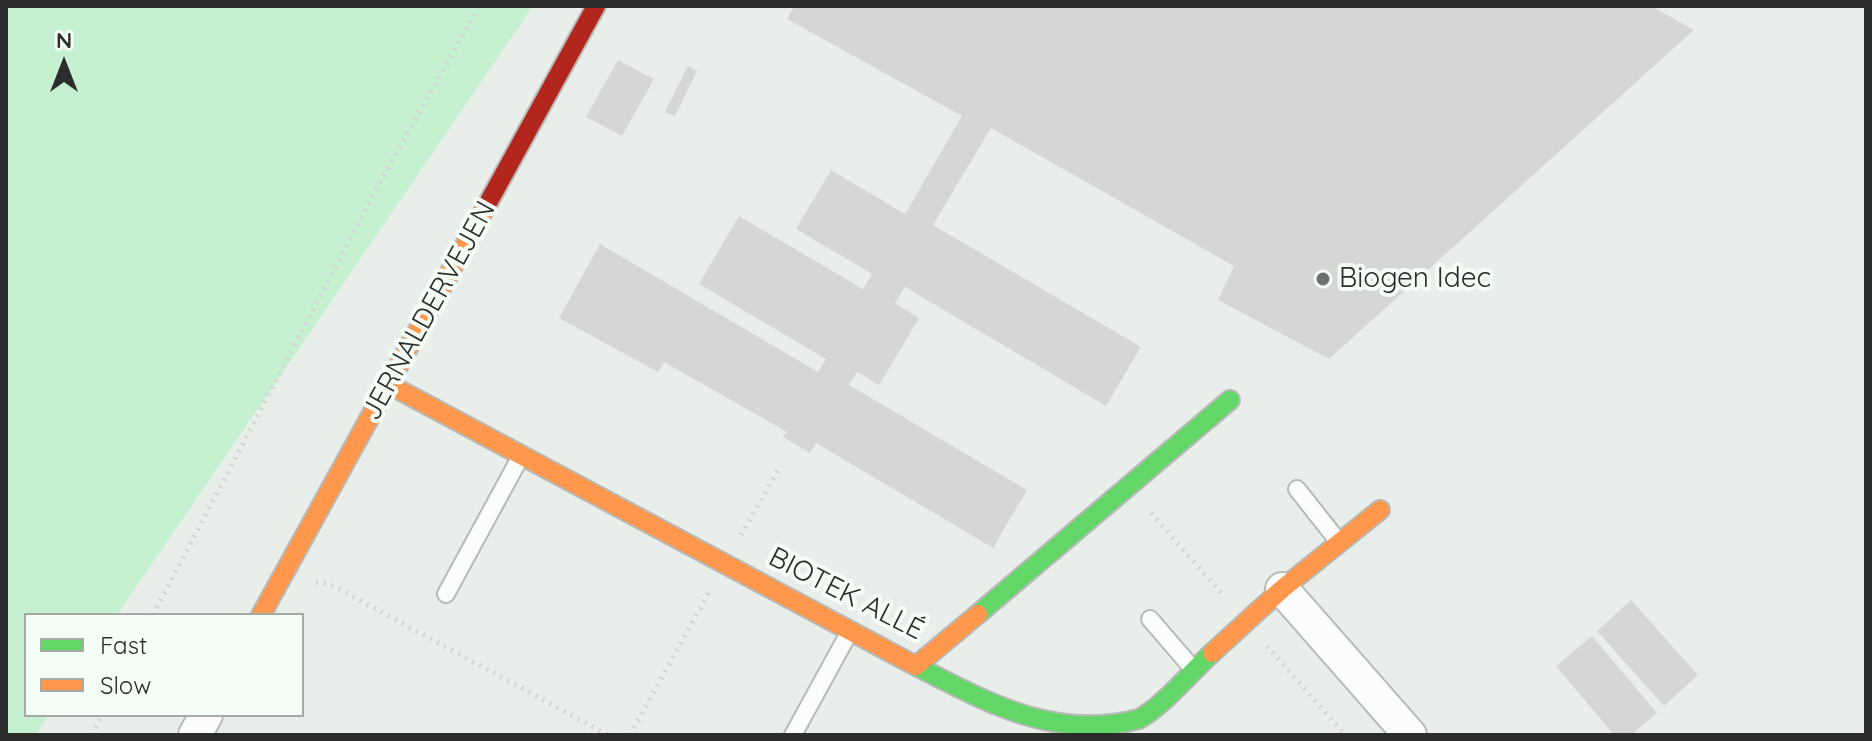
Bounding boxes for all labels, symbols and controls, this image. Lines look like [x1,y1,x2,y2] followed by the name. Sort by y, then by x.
[24,24,104,104] north arrow
[56,26,72,54] text: N
[355,196,503,426] street label: JERNALDERVEJEN
[1339,262,1491,296] place label: Biogen Idec
[1314,270,1332,288] marker: Biogen Idec
[763,541,929,647] street label: BIOTEK ALLÉ
[24,613,304,717] legend
[100,630,147,660] text: Fast
[100,670,151,700] text: Slow

